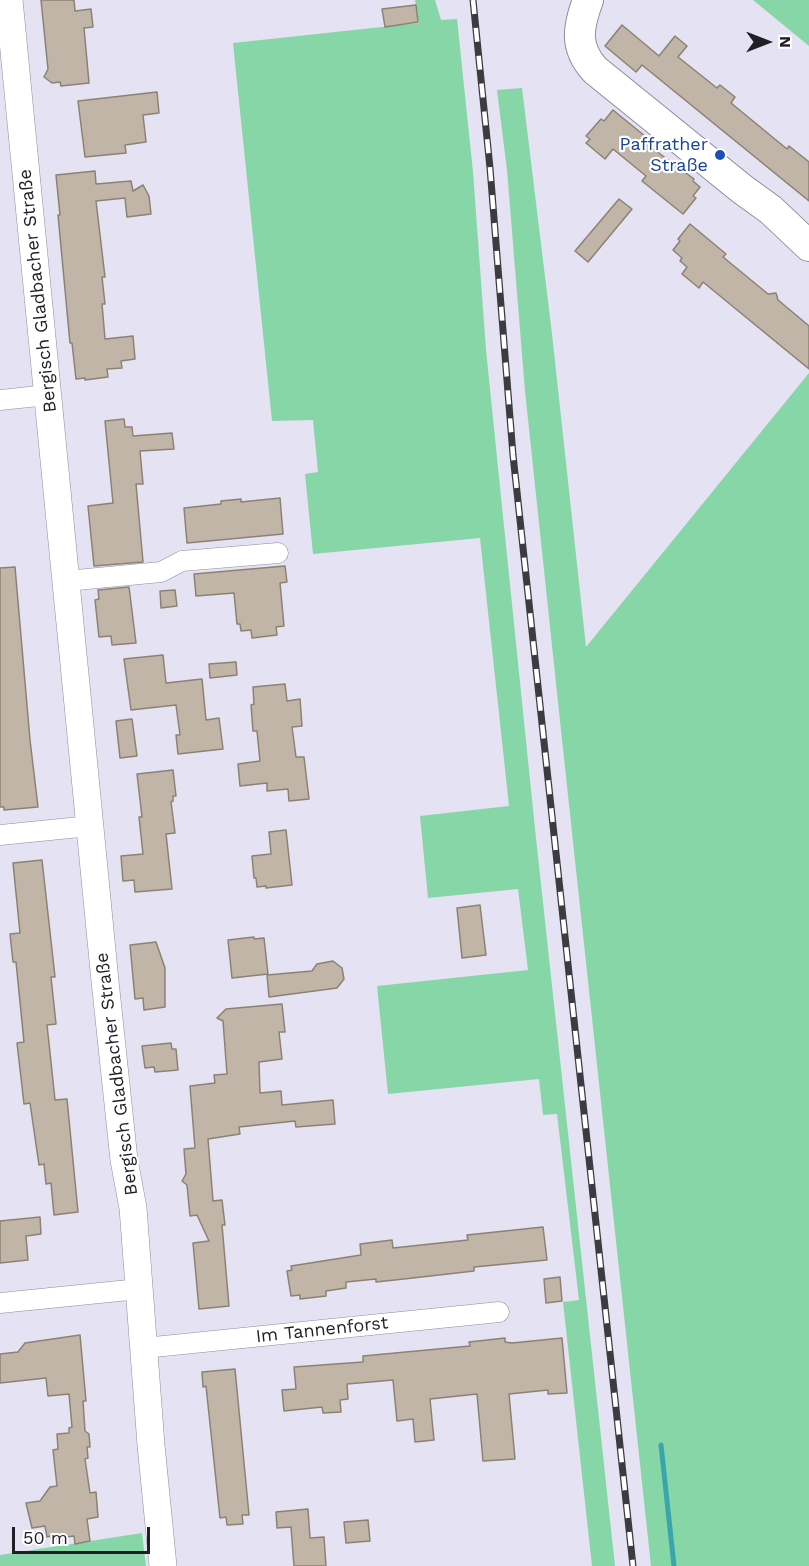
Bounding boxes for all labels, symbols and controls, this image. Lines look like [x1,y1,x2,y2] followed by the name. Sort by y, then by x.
[737,12,797,72] north arrow
[776,36,795,48] text: N
[619,134,708,176] place label: Paffrather Straße
[713,148,727,162] marker: Paffrather Straße
[14,168,62,414] street label: Bergisch Gladbacher Straße
[91,951,143,1197] street label: Bergisch Gladbacher Straße
[255,1312,389,1348] street label: Im Tannenforst
[15,1515,153,1553] scale bar
[23,1527,68,1548] text: 50 m

